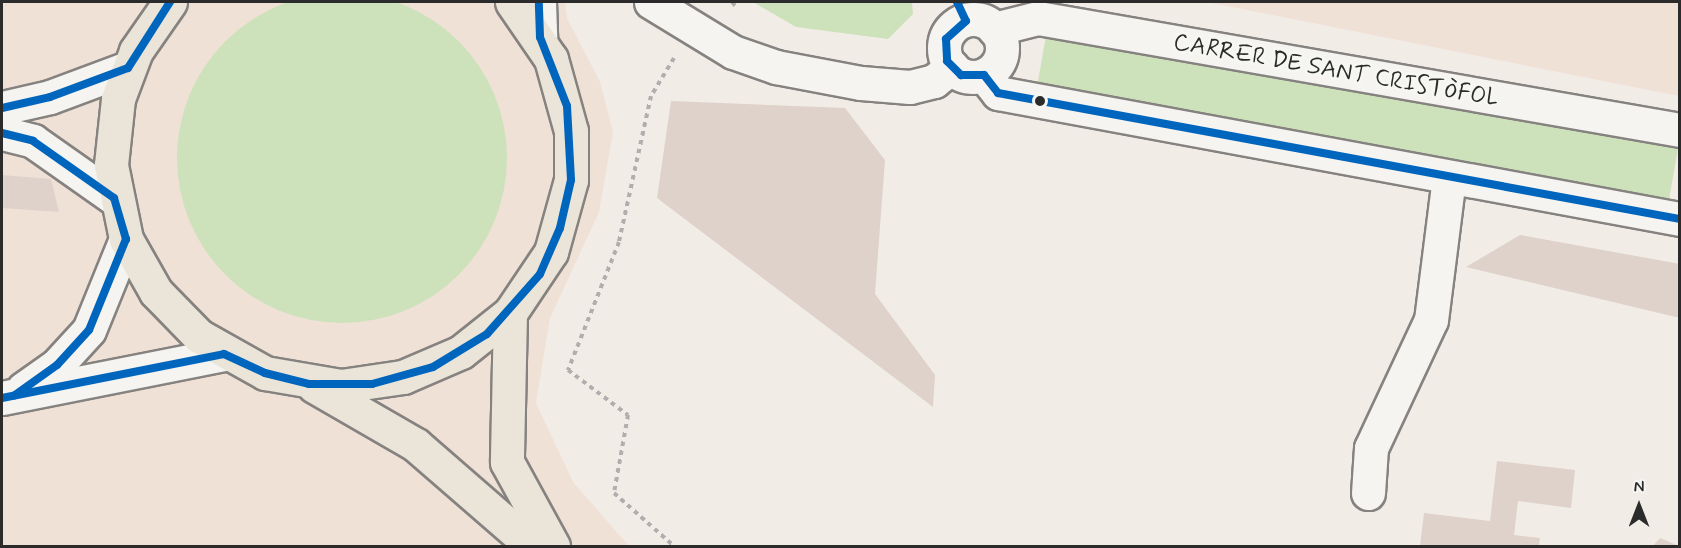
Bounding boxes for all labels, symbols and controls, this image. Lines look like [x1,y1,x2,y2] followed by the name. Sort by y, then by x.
[1170,28,1502,114] street label: CARRER DE SANT CRISTÒFOL
[1034,95,1046,107] unlabelled marker
[1609,476,1669,536] north arrow
[1634,477,1644,498] text: N

